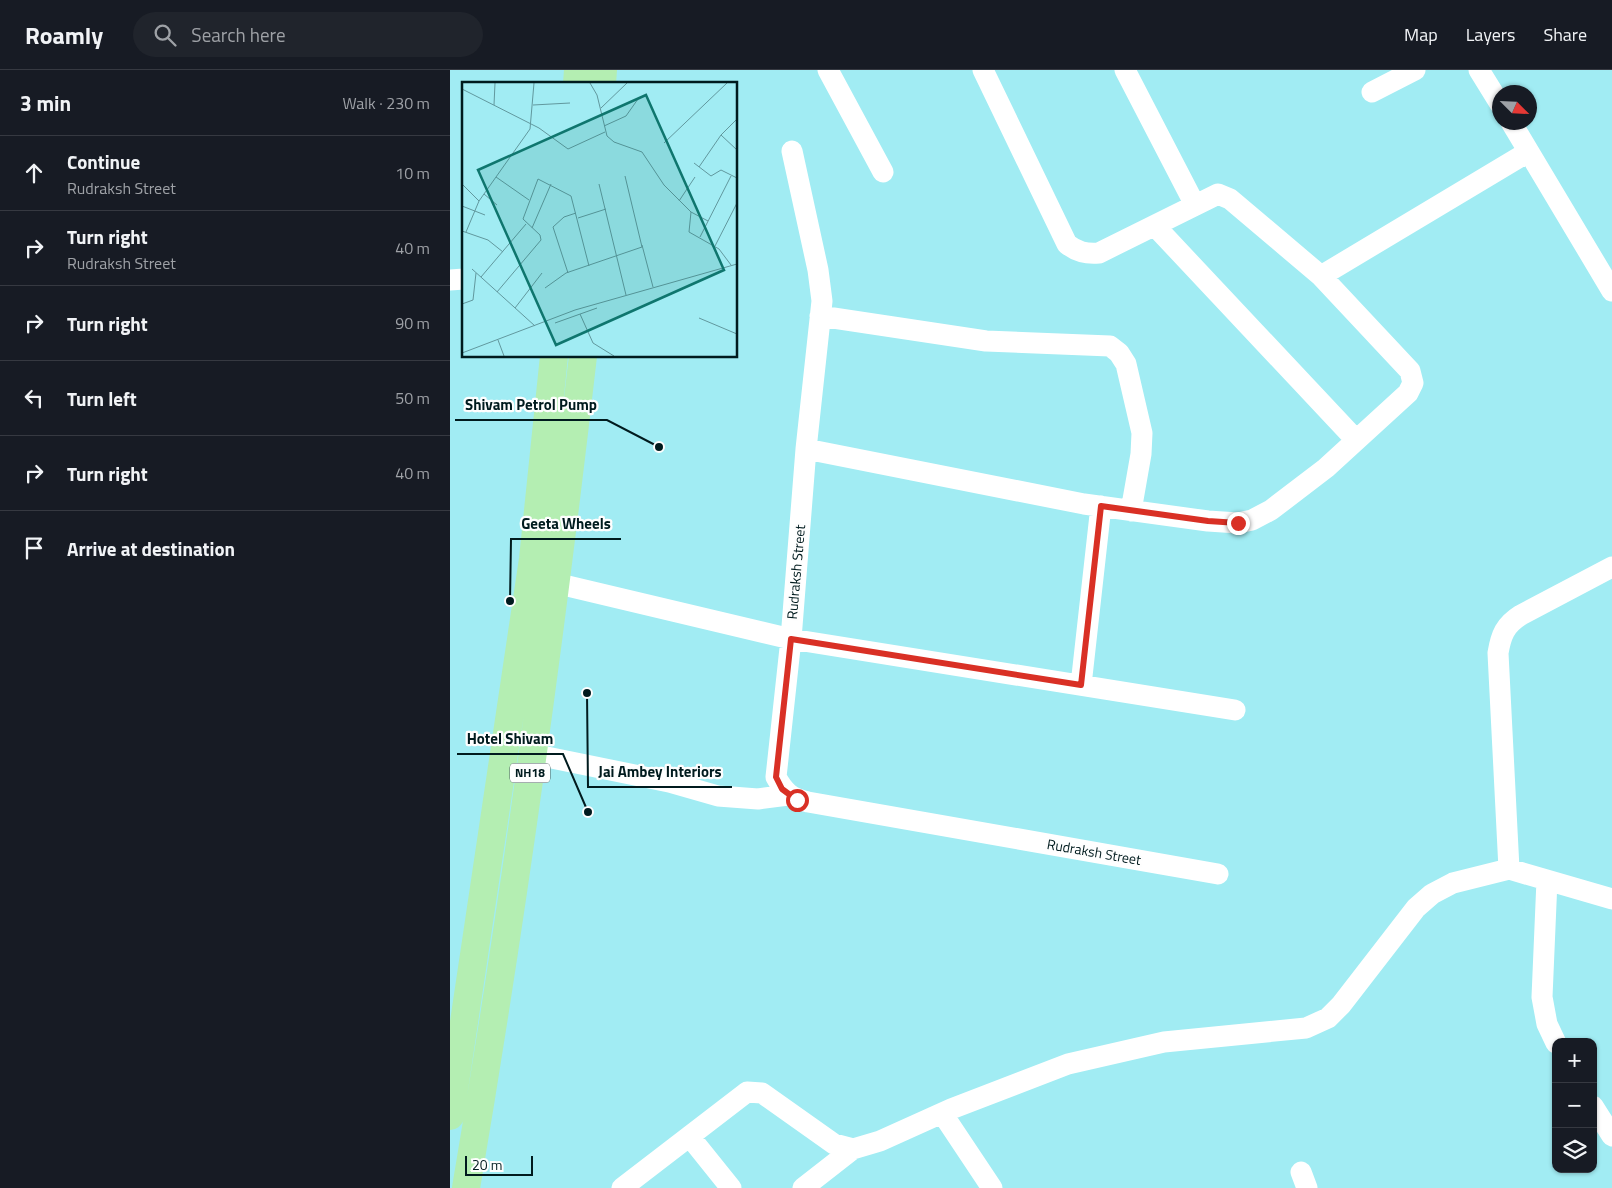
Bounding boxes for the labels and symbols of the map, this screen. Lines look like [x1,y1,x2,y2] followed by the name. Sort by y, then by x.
[462,82,738,358] inset map
[1492,85,1537,130] north arrow
[455,390,607,420] callout: Shivam Petrol Pump
[465,393,597,416] text: Shivam Petrol Pump
[511,509,621,539] callout: Geeta Wheels
[521,512,611,535] text: Geeta Wheels
[1227,512,1250,535] route end
[781,524,810,620] street label: Rudraksh Street
[457,724,563,754] callout: Hotel Shivam
[467,727,553,750] text: Hotel Shivam
[588,757,732,787] callout: Jai Ambey Interiors
[598,760,722,783] text: Jai Ambey Interiors
[510,764,550,782] road number: NH18
[786,789,809,812] route start
[1045,833,1143,870] street label: Rudraksh Street
[465,1153,532,1176] scale bar

